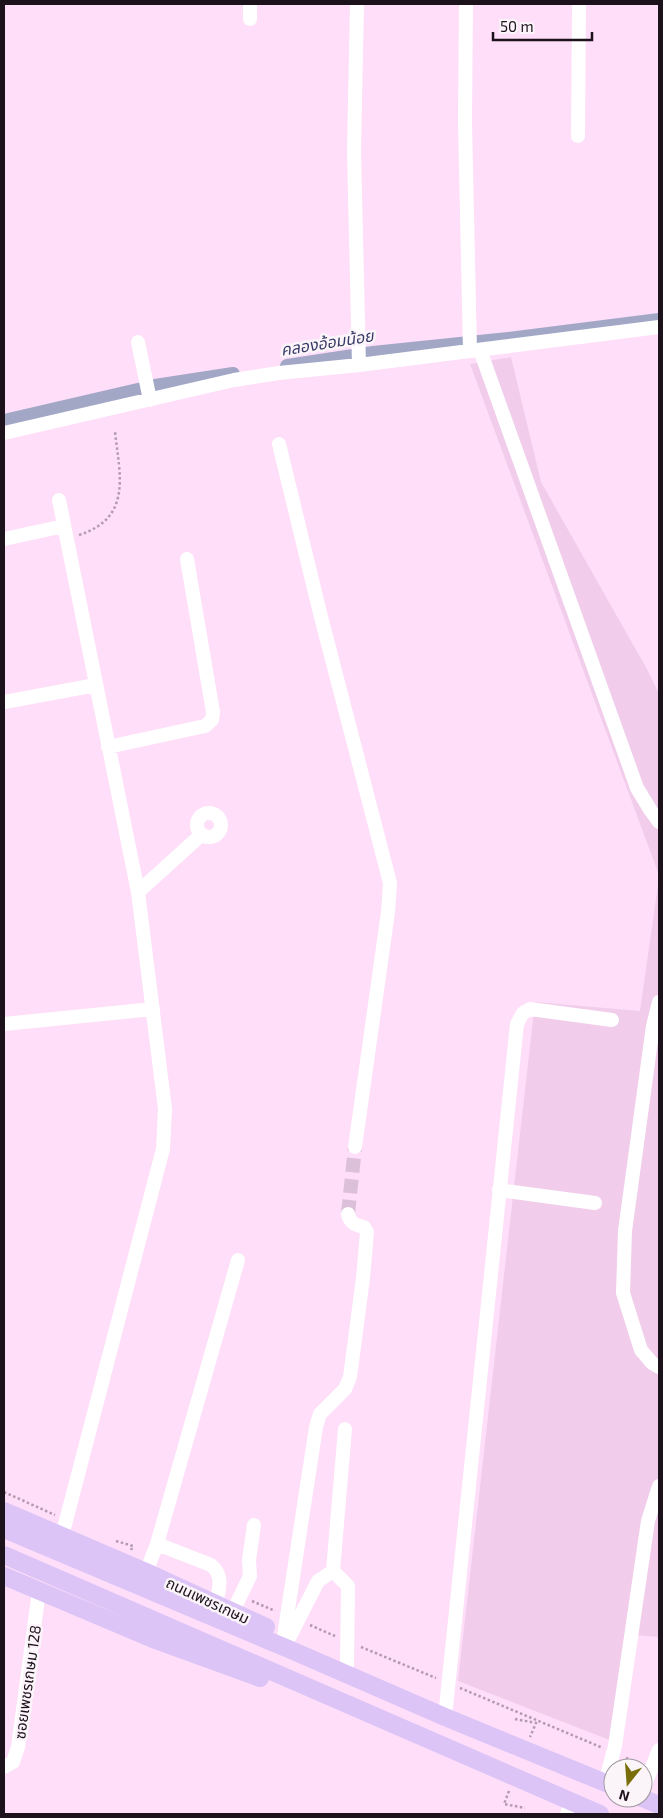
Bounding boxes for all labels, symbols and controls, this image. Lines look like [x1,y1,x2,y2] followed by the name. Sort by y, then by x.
[493,10,592,42] scale bar
[500,17,534,35] text: 50 m
[279,325,376,359] water label: คลองอ้อมน้อย
[164,1573,252,1627] street label: ถนนเพชรเกษม
[10,1624,44,1740] street label: ซอยเพชรเกษม 128
[603,1758,653,1808] north arrow
[617,1786,631,1806] text: N

